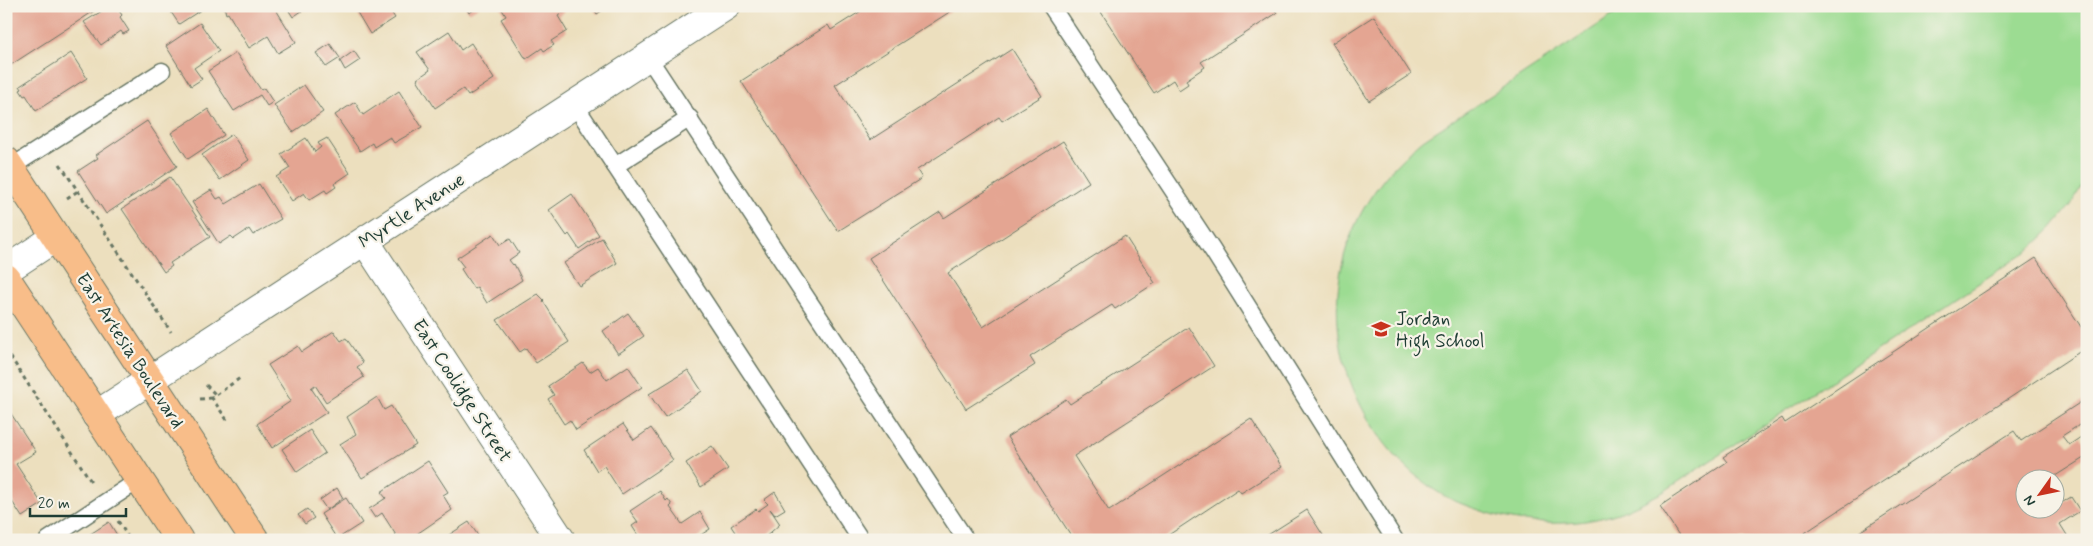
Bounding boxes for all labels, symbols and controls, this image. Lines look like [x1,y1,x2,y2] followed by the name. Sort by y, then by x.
[354,168,470,255] street label: Myrtle Avenue
[70,268,189,433] street label: East Artesia Boulevard
[1396,307,1485,357] place label: Jordan High School
[404,314,517,469] street label: East Coolidge Street
[1370,318,1392,340] school or university icon: Jordan High School
[2016,468,2066,518] north arrow
[30,486,126,518] scale bar
[2020,492,2040,509] text: N
[38,494,70,514] text: 20 m

